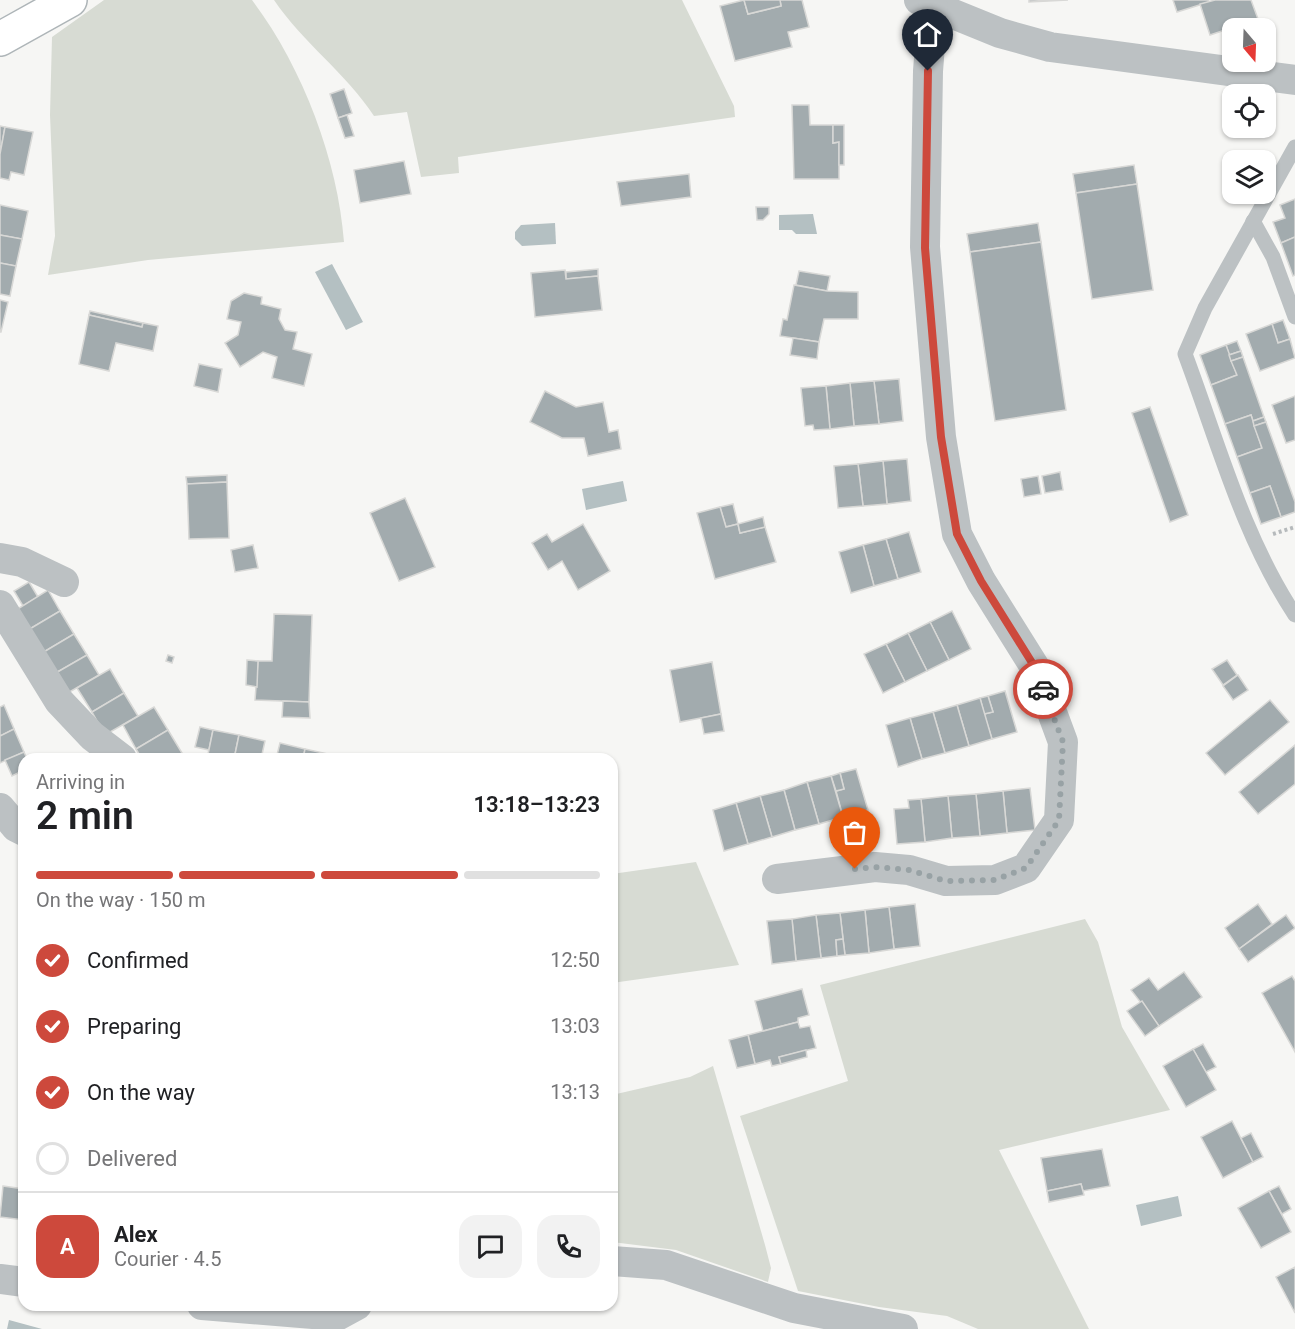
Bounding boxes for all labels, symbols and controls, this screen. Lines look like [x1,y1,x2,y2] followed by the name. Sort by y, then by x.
[902,9,953,71] pin
[911,18,944,51] icon: home
[1222,18,1276,72] north arrow
[1222,18,1276,204] map controls
[1222,84,1276,138] button: locate
[1222,150,1276,204] button: layers
[1013,659,1073,719] courier
[1027,673,1060,706] icon: car
[36,770,125,794] text: Arriving in
[473,792,600,817] text: 13:18–13:23
[36,793,134,839] text: 2 min
[829,807,880,869] pin
[838,816,871,849] icon: bag
[36,888,205,912] text: On the way · 150 m
[36,944,69,977] icon: check
[87,948,189,973] text: Confirmed
[550,948,600,972] text: 12:50
[36,1010,69,1043] icon: check
[87,1014,181,1039] text: Preparing
[550,1014,600,1038] text: 13:03
[36,1076,69,1109] icon: check
[87,1080,195,1105] text: On the way
[550,1080,600,1104] text: 13:13
[87,1146,177,1171] text: Delivered
[459,1215,522,1278] button: chat
[537,1215,600,1278] button: phone
[114,1222,158,1247] text: Alex
[60,1234,75,1259] text: A
[114,1247,221,1271] text: Courier · 4.5

